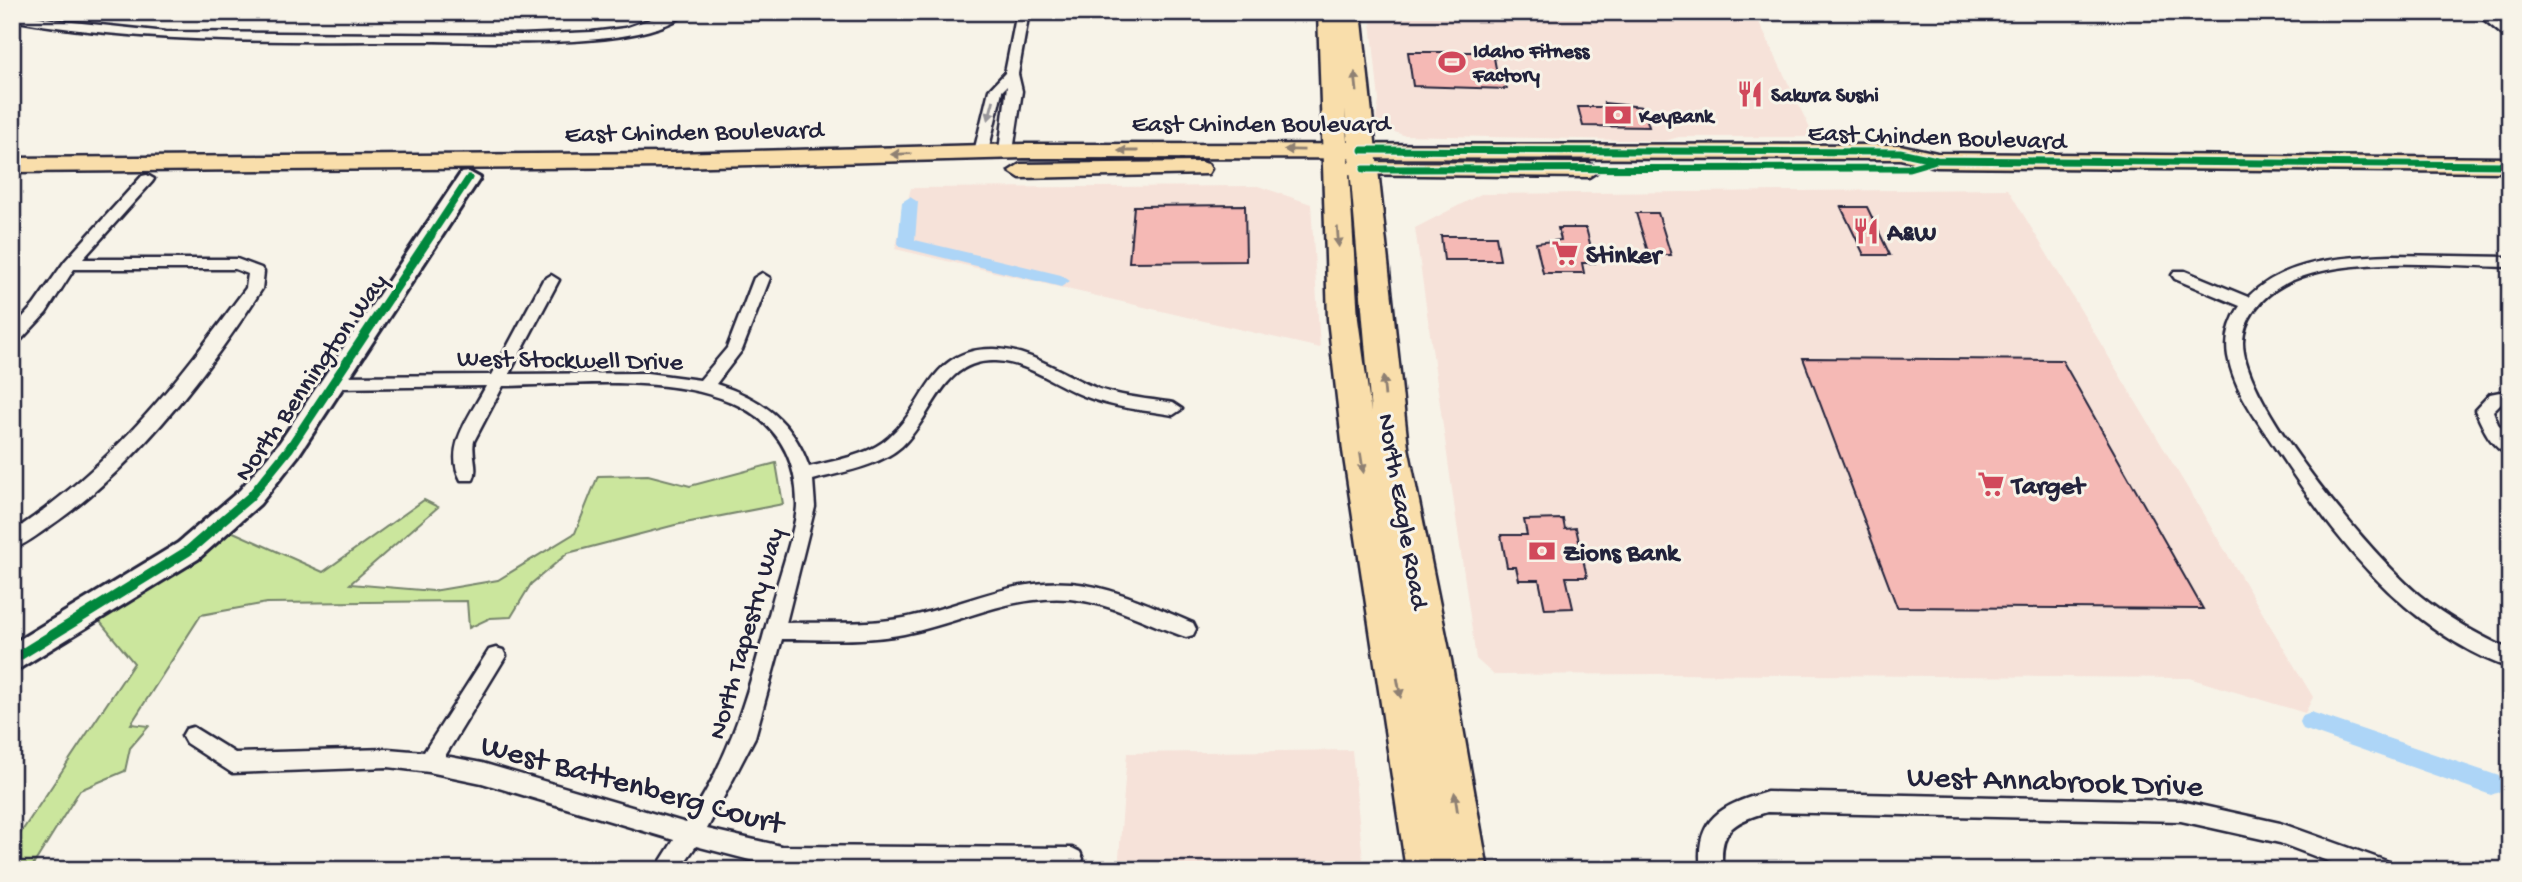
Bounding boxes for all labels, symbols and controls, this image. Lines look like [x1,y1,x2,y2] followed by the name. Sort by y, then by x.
[1472,41,1591,90] place label: Idaho Fitness Factory
[1437,47,1467,77] sports icon: Idaho Fitness Factory
[1350,71,1361,93] one-way arrow
[1735,79,1765,109] restaurant icon: Sakura Sushi
[1771,85,1879,110] place label: Sakura Sushi
[985,100,995,121] one-way arrow
[1603,100,1633,130] bank icon: KeyBank
[1638,106,1716,131] place label: KeyBank
[1132,111,1392,142] street label: East Chinden Boulevard
[564,117,825,152] street label: East Chinden Boulevard
[1807,119,2068,160] street label: East Chinden Boulevard
[1282,144,1304,155] one-way arrow
[1117,145,1139,156] one-way arrow
[889,148,911,159] one-way arrow
[1851,216,1881,246] restaurant icon: A&W
[1886,220,1936,251] place label: A&W
[1332,226,1343,248] one-way arrow
[1550,238,1580,268] supermarket icon: Stinker
[1586,242,1664,273] place label: Stinker
[229,269,396,488] street label: North Bennington Way
[457,345,684,380] street label: West Stockwell Drive
[1378,375,1389,397] one-way arrow
[1368,412,1433,614] street label: North Eagle Road
[1356,452,1367,474] one-way arrow
[1976,469,2006,499] supermarket icon: Target
[2010,473,2087,504] place label: Target
[703,525,793,744] street label: North Tapestry Way
[1527,536,1557,566] bank icon: Zions Bank
[1563,540,1682,571] place label: Zions Bank
[1394,677,1405,699] one-way arrow
[476,728,790,846] street label: West Battenberg Court
[1906,760,2204,808] street label: West Annabrook Drive
[1450,791,1461,813] one-way arrow

